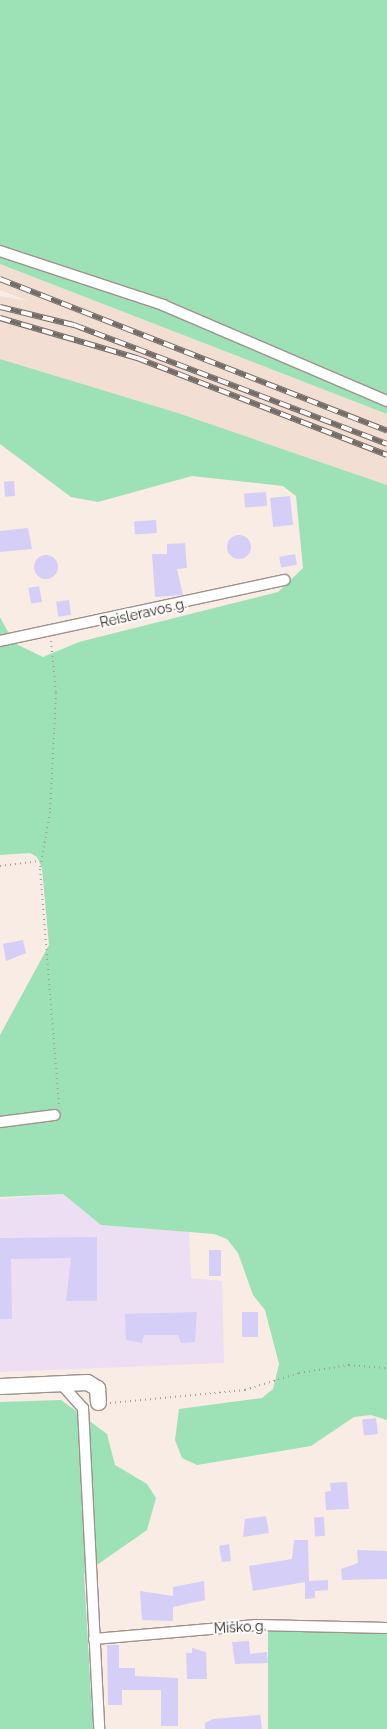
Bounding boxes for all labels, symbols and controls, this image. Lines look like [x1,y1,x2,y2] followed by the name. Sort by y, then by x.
[98,595,188,631] street label: Reisleravos g.
[213,1617,267,1637] street label: Miško g.

